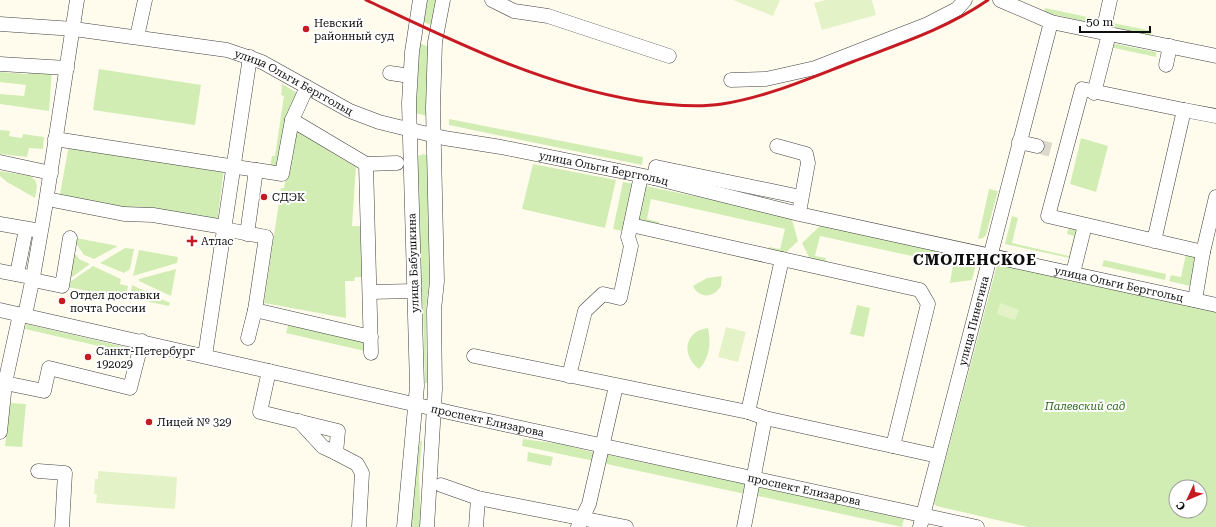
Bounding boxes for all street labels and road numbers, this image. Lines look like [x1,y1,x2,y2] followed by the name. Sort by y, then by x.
[233,47,355,118] street label: улица Ольги Берггольц
[538,149,670,188] street label: улица Ольги Берггольц
[405,213,422,313] street label: улица Бабушкина
[1053,264,1185,305] street label: улица Ольги Берггольц
[956,275,992,367] street label: улица Пинегина
[430,402,545,440] street label: проспект Елизарова
[746,471,862,509] street label: проспект Елизарова

